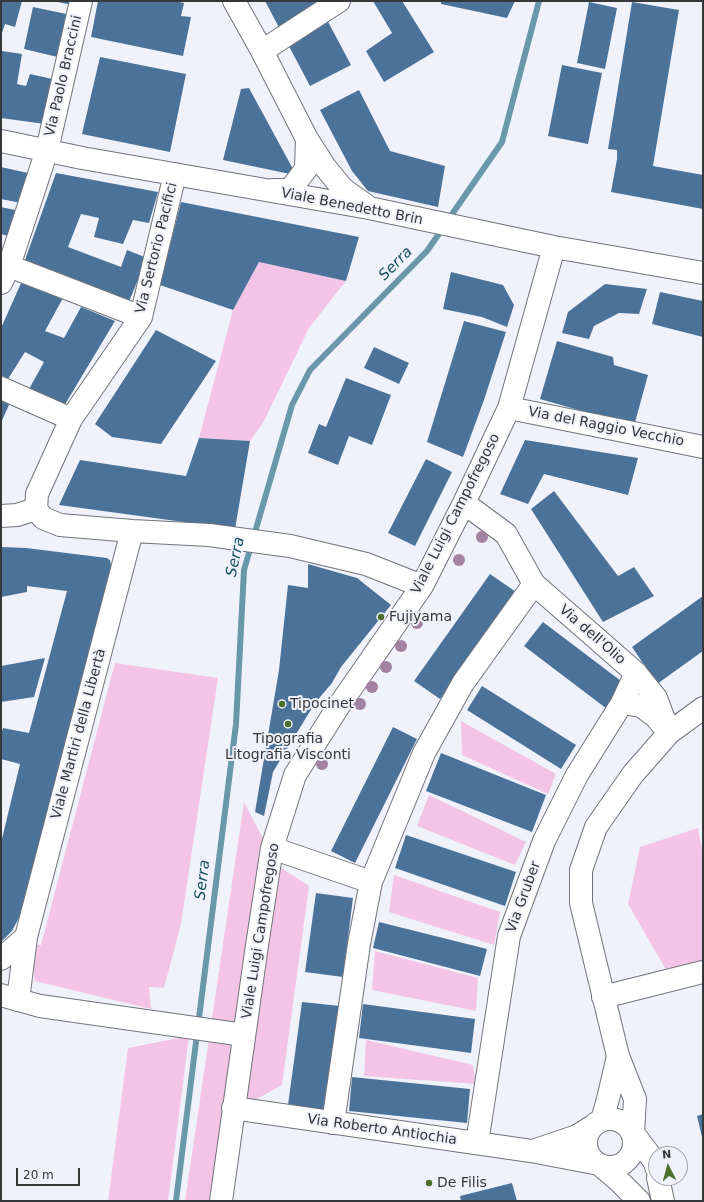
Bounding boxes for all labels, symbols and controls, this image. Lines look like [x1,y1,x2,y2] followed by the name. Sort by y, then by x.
[42,14,86,138] street label: Via Paolo Braccini
[133,181,181,315] street label: Via Sertorio Pacifici
[280,185,424,229] street label: Viale Benedetto Brin
[375,243,417,285] water label: Serra
[527,404,685,450] street label: Via del Raggio Vecchio
[408,431,504,597] street label: Viale Luigi Campofregoso
[223,535,249,579] water label: Serra
[555,602,629,668] street label: Via dell'Olio
[389,609,452,625] place label: Fujiyama
[376,612,386,622] marker: Fujiyama
[48,647,110,821] street label: Viale Martiri della Libertà
[290,696,354,712] place label: Tipocinet
[277,699,287,709] marker: Tipocinet
[283,719,293,729] marker: Tipografia Litografia Visconti
[225,731,351,764] place label: Tipografia Litografia Visconti
[239,842,283,1020] street label: Viale Luigi Campofregoso
[192,859,214,901] water label: Serra
[503,859,545,935] street label: Via Gruber
[306,1111,458,1149] street label: Via Roberto Antiochia
[648,1146,688,1186] north arrow
[662,1148,672,1162] text: N
[18,1160,82,1186] scale bar
[23,1168,54,1182] text: 20 m
[437,1175,487,1191] place label: De Filis
[424,1178,434,1188] marker: De Filis

